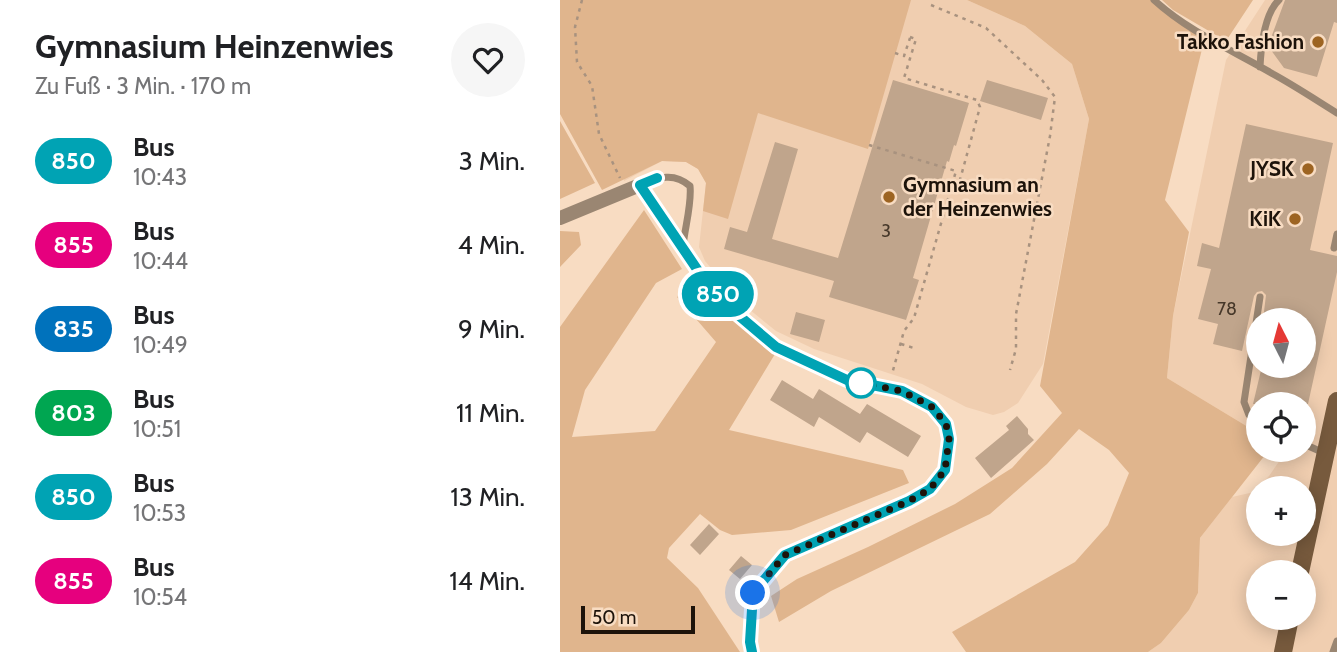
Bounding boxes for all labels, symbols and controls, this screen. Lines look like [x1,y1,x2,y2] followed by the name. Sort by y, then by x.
[451,23,525,97] button: heart
[35,26,394,66] text: Gymnasium Heinzenwies
[1177,29,1304,54] place label: Takko Fashion
[1310,34,1326,50] marker: Takko Fashion
[35,72,251,100] text: Zu Fuß · 3 Min. · 170 m
[133,131,174,163] text: Bus
[459,145,525,177] text: 3 Min.
[51,146,96,175] text: 850
[1249,156,1295,181] place label: JYSK
[1300,161,1316,177] marker: JYSK
[133,163,187,191] text: 10:43
[903,172,1052,221] place label: Gymnasium an der Heinzenwies
[881,189,897,205] marker: Gymnasium an der Heinzenwies
[1249,206,1282,231] place label: KiK
[1287,211,1303,227] marker: KiK
[133,215,174,247] text: Bus
[881,220,891,242] house number: 3
[458,229,525,261] text: 4 Min.
[53,230,94,259] text: 855
[133,247,188,275] text: 10:44
[678,271,758,317] line badge: 850
[696,279,740,308] text: 850
[1217,298,1237,320] house number: 78
[133,299,174,331] text: Bus
[1246,308,1316,378] north arrow
[1246,308,1316,630] map controls
[458,313,525,345] text: 9 Min.
[53,314,94,343] text: 835
[133,331,188,359] text: 10:49
[846,368,876,398] unlabelled marker
[133,383,174,415] text: Bus
[1246,392,1316,462] button: locate
[456,397,525,429] text: 11 Min.
[51,398,96,427] text: 803
[133,415,181,443] text: 10:51
[133,467,174,499] text: Bus
[1246,476,1316,546] button: +
[450,481,525,513] text: 13 Min.
[51,482,96,511] text: 850
[133,499,186,527] text: 10:53
[133,551,174,583] text: Bus
[1246,560,1316,630] button: −
[449,565,525,597] text: 14 Min.
[53,566,94,595] text: 855
[735,575,770,610] your location
[133,583,187,611] text: 10:54
[581,603,695,635] scale bar
[592,606,636,629] text: 50 m

